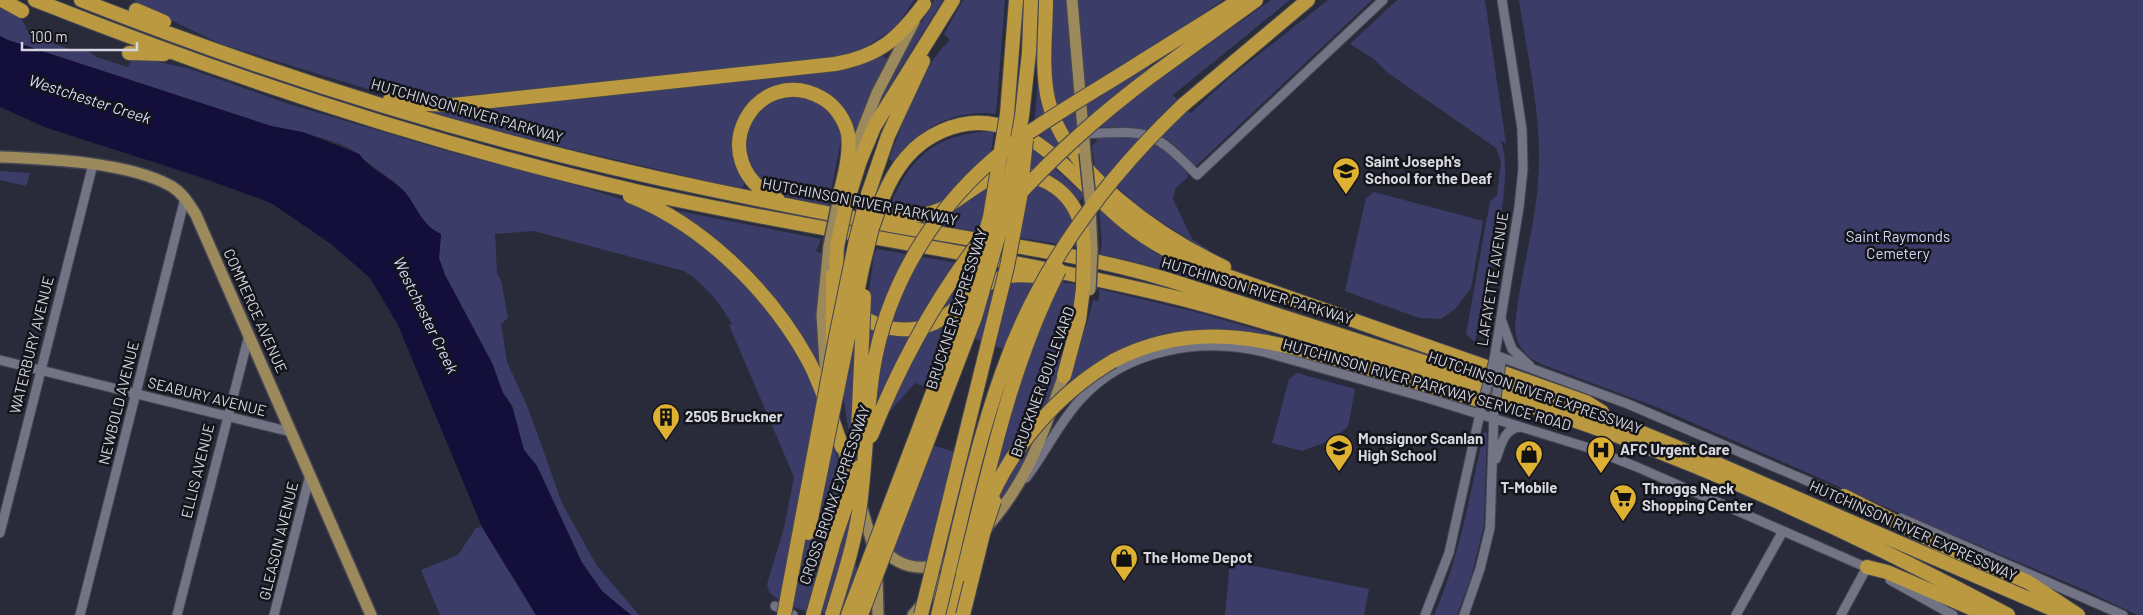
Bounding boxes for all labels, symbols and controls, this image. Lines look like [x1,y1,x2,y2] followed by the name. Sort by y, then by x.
[22,20,138,52] scale bar
[30,27,68,45] text: 100 m
[27,70,154,127] water label: Westchester Creek
[369,74,565,146] street label: HUTCHINSON RIVER PARKWAY
[1365,152,1492,187] place label: Saint Joseph's School for the Deaf
[1331,156,1361,195] school or university icon: Saint Joseph's School for the Deaf
[761,173,959,229] street label: HUTCHINSON RIVER PARKWAY
[1473,210,1512,347] street label: LAFAYETTE AVENUE
[922,226,991,391] street label: BRUCKNER EXPRESSWAY
[1846,227,1950,262] park label: Saint Raymonds Cemetery
[220,246,291,376] street label: COMMERCE AVENUE
[1160,252,1355,328] street label: HUTCHINSON RIVER PARKWAY
[390,253,463,376] water label: Westchester Creek
[5,274,57,416] street label: WATERBURY AVENUE
[1006,304,1078,459] street label: BRUCKNER BOULEVARD
[1281,334,1574,434] street label: HUTCHINSON RIVER PARKWAY SERVICE ROAD
[94,339,142,466] street label: NEWBOLD AVENUE
[1426,347,1645,437] street label: HUTCHINSON RIVER EXPRESSWAY
[146,373,268,419] street label: SEABURY AVENUE
[651,402,681,441] building icon: 2505 Bruckner
[795,403,873,587] street label: CROSS BRONX EXPRESSWAY
[685,407,783,425] place label: 2505 Bruckner
[177,422,217,520] street label: ELLIS AVENUE
[1358,429,1483,464] place label: Monsignor Scanlan High School
[1324,433,1354,472] school or university icon: Monsignor Scanlan High School
[1586,435,1616,474] hospital icon: AFC Urgent Care
[1514,439,1544,478] shop icon: T-Mobile
[1620,440,1730,458] place label: AFC Urgent Care
[1807,476,2020,584] street label: HUTCHINSON RIVER EXPRESSWAY
[1501,478,1557,496] place label: T-Mobile
[1642,479,1753,514] place label: Throggs Neck Shopping Center
[255,480,301,602] street label: GLEASON AVENUE
[1608,483,1638,522] supermarket icon: Throggs Neck Shopping Center
[1109,543,1139,582] shop icon: The Home Depot
[1143,548,1253,566] place label: The Home Depot

